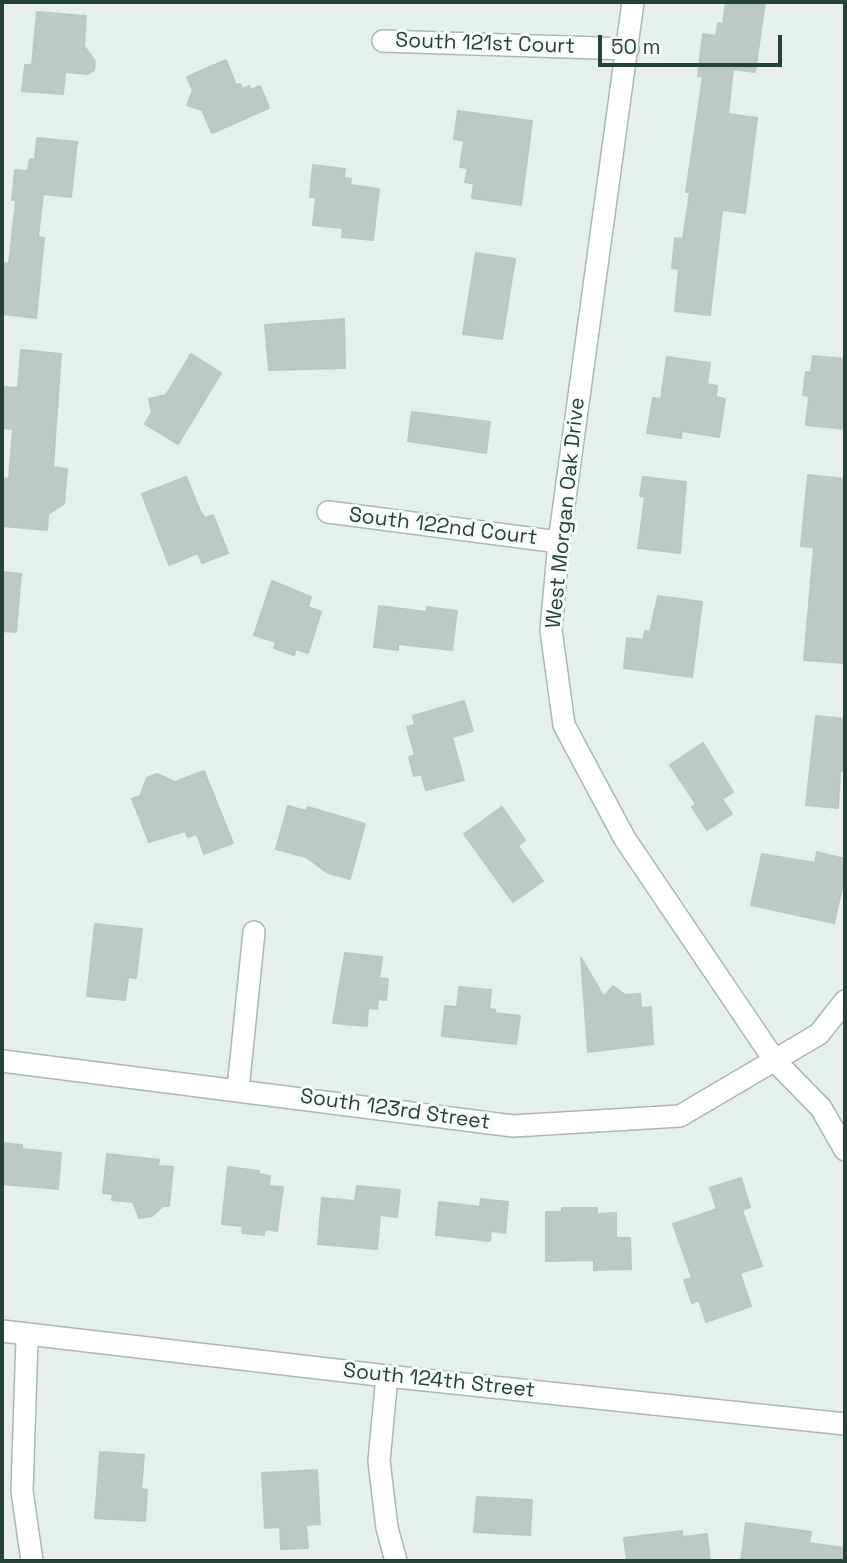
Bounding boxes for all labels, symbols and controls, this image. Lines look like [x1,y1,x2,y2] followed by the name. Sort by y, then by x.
[602,21,786,65] scale bar
[395,28,575,60] street label: South 121st Court
[611,33,661,60] text: 50 m
[541,396,591,630] street label: West Morgan Oak Drive
[347,503,539,551] street label: South 122nd Court
[299,1084,491,1136] street label: South 123rd Street
[342,1358,536,1404] street label: South 124th Street

